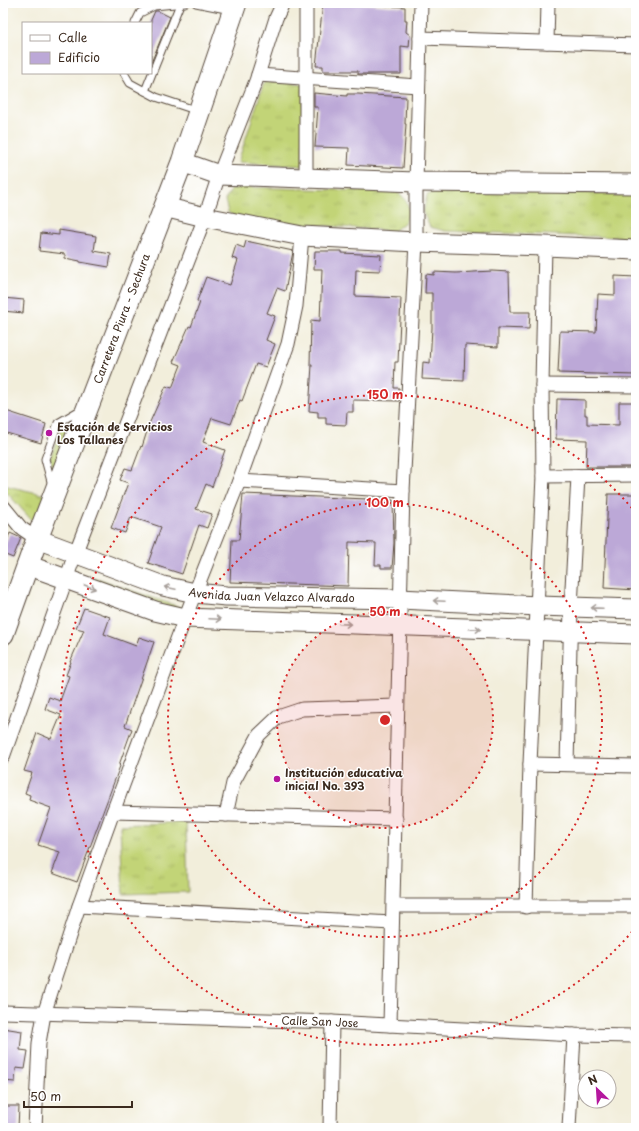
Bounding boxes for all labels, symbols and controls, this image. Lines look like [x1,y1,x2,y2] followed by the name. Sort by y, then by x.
[22,22,152,74] legend
[58,28,88,46] text: Calle
[58,48,100,66] text: Edificio
[89,251,154,386] street label: Carretera Piura - Sechura
[367,385,403,403] text: 150 m
[57,418,172,448] place label: Estación de Servicios Los Tallanes
[44,428,54,438] marker: Estación de Servicios Los Tallanes
[366,493,404,511] text: 100 m
[164,583,177,591] one-way arrow
[187,583,355,606] street label: Avenida Juan Velazco Alvarado
[84,584,96,592] one-way arrow
[433,598,446,605] one-way arrow
[369,602,401,620] text: 50 m
[591,604,604,611] one-way arrow
[208,616,221,623] one-way arrow
[338,621,351,628] one-way arrow
[468,625,481,632] one-way arrow
[378,713,392,727] centre of rings
[285,764,403,794] place label: Institución educativa inicial No. 393
[272,774,282,784] marker: Institución educativa inicial No. 393
[281,1011,359,1031] street label: Calle San Jose
[577,1069,617,1109] north arrow
[585,1070,600,1089] text: N
[24,1083,132,1109] scale bar
[30,1087,61,1105] text: 50 m

